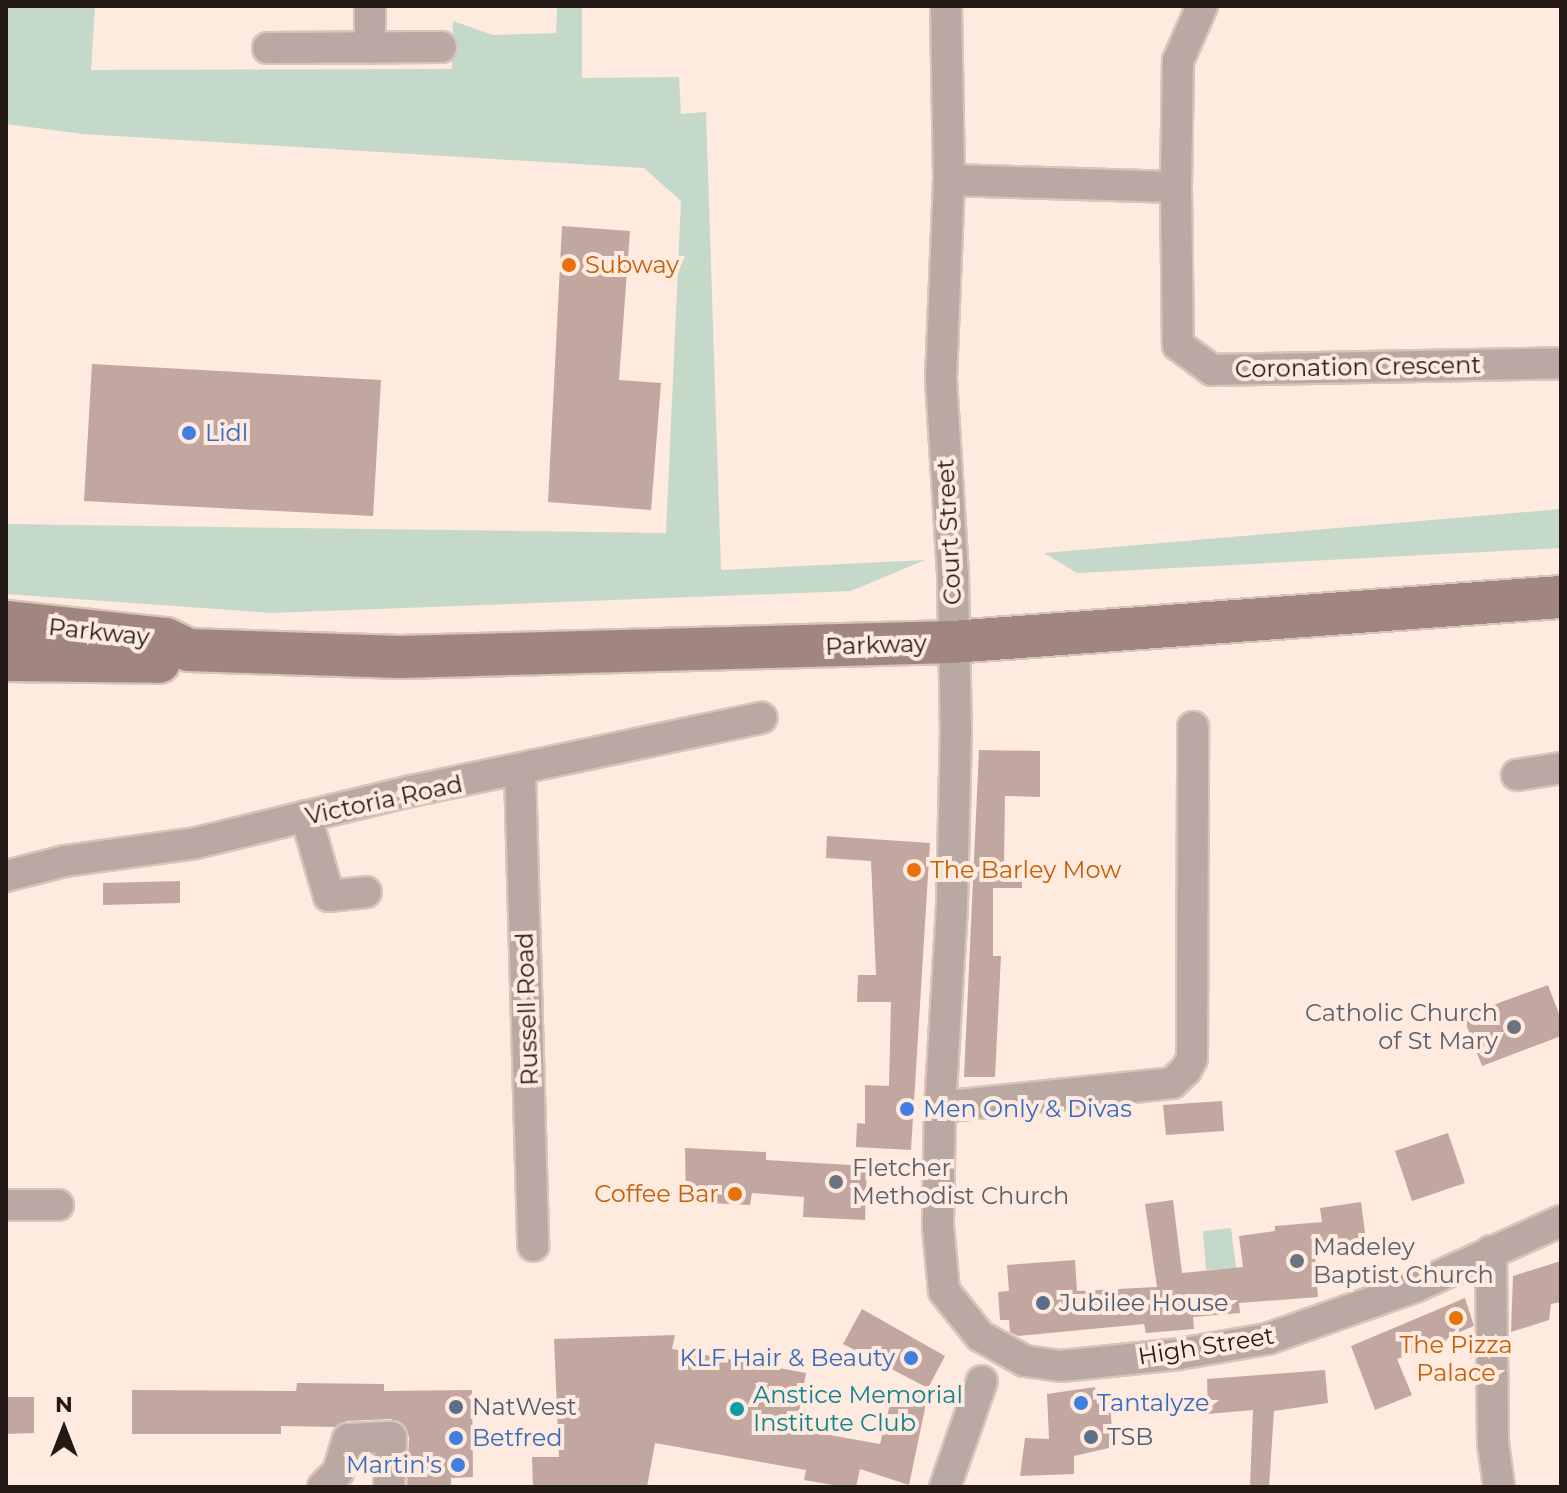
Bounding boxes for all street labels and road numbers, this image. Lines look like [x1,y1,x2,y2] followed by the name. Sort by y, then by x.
[1235,350,1481,384] street label: Coronation Crescent
[931,458,967,606] street label: Court Street
[47,612,151,652] street label: Parkway
[825,629,927,661] street label: Parkway
[303,769,465,831] street label: Victoria Road
[510,932,544,1086] street label: Russell Road
[1136,1321,1276,1371] street label: High Street

